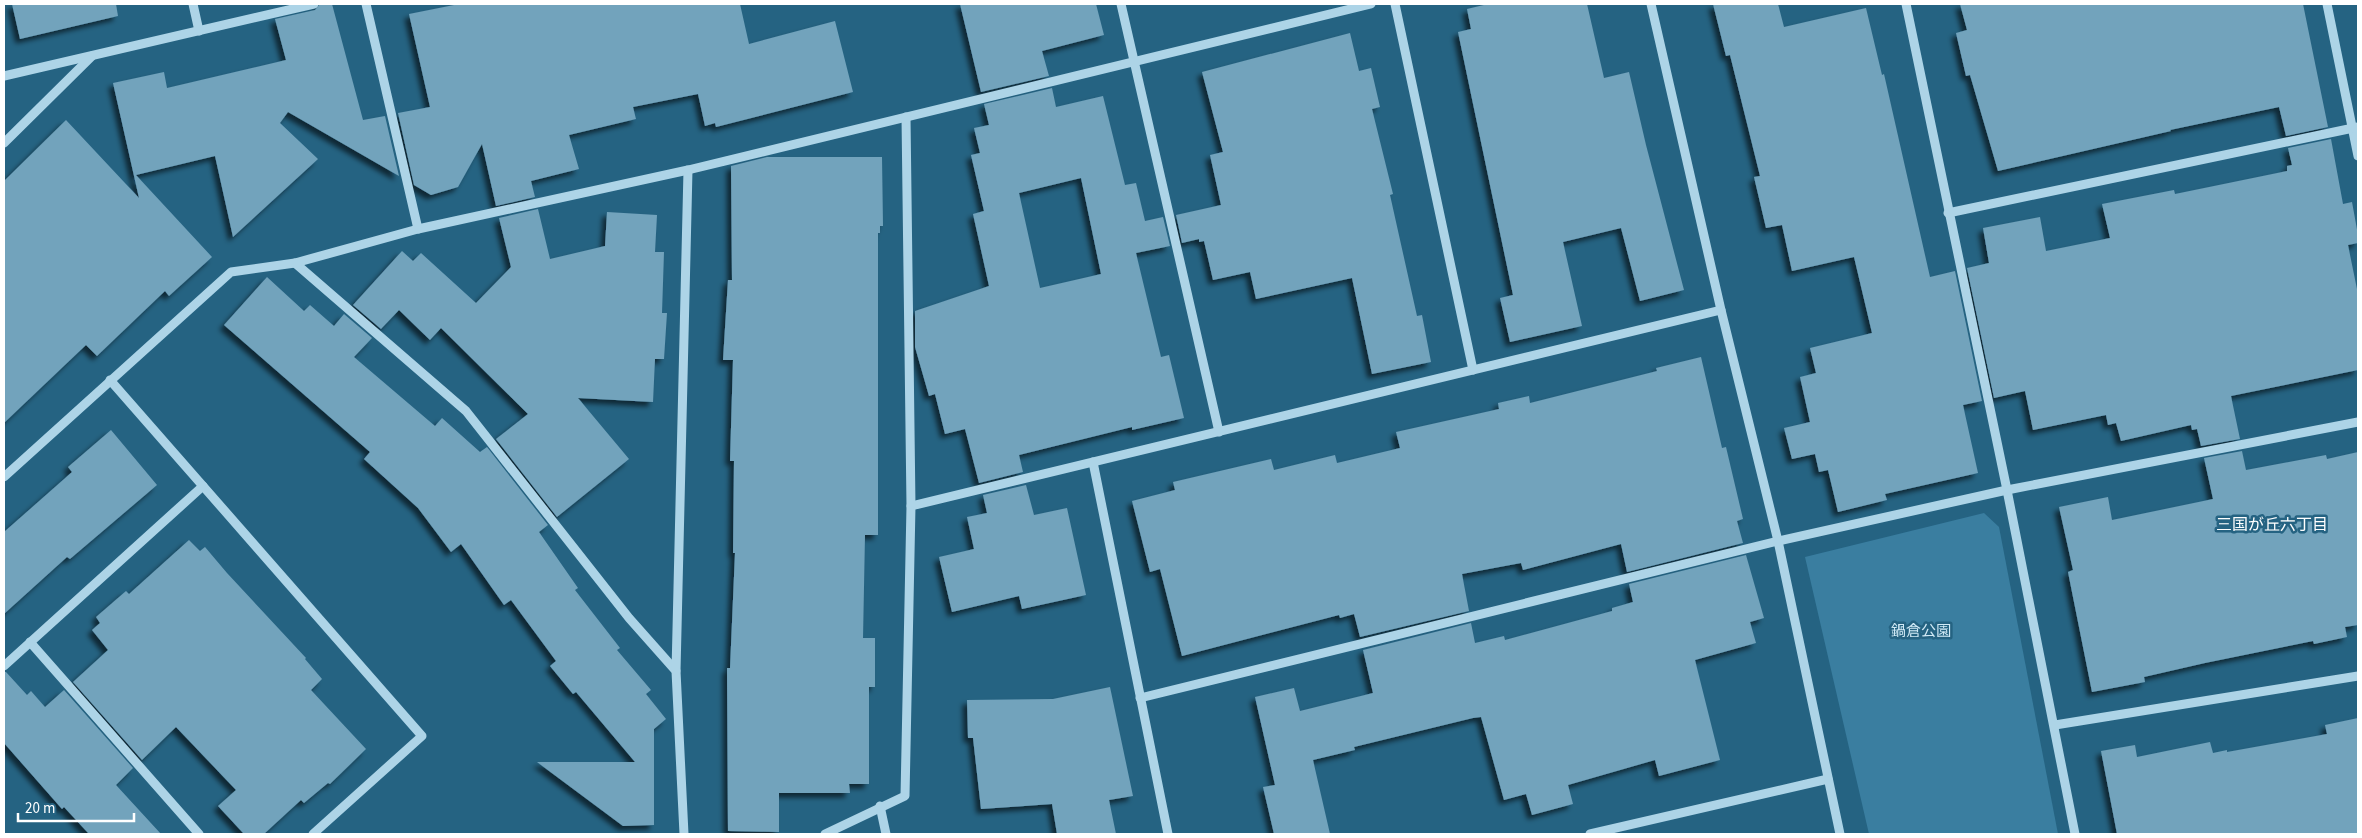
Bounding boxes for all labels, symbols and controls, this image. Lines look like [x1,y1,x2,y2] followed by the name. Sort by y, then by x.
[2216,514,2328,536] district label: 三国が丘六丁目
[1891,621,1951,642] park label: 鍋倉公園
[18,790,134,822] scale bar
[25,798,55,819] text: 20 m

